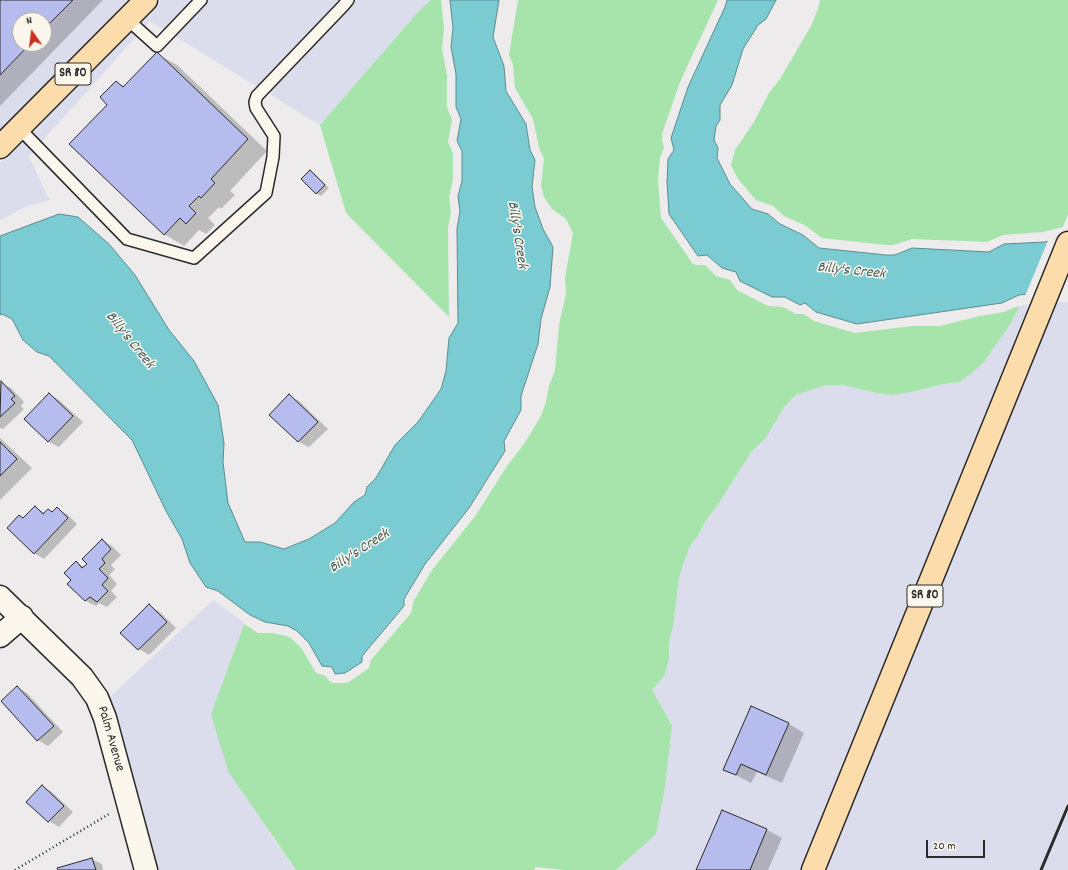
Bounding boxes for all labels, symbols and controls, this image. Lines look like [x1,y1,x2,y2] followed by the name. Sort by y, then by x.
[12,12,52,52] north arrow
[25,13,34,30] text: N
[55,63,91,85] road number: SR 80
[502,200,530,270] water label: Billy's Creek
[816,259,886,285] water label: Billy's Creek
[101,309,157,373] water label: Billy's Creek
[327,526,393,578] water label: Billy's Creek
[907,585,943,607] road number: SR 80
[93,704,127,774] street label: Palm Avenue
[928,832,987,858] scale bar
[933,838,956,855] text: 20 m

